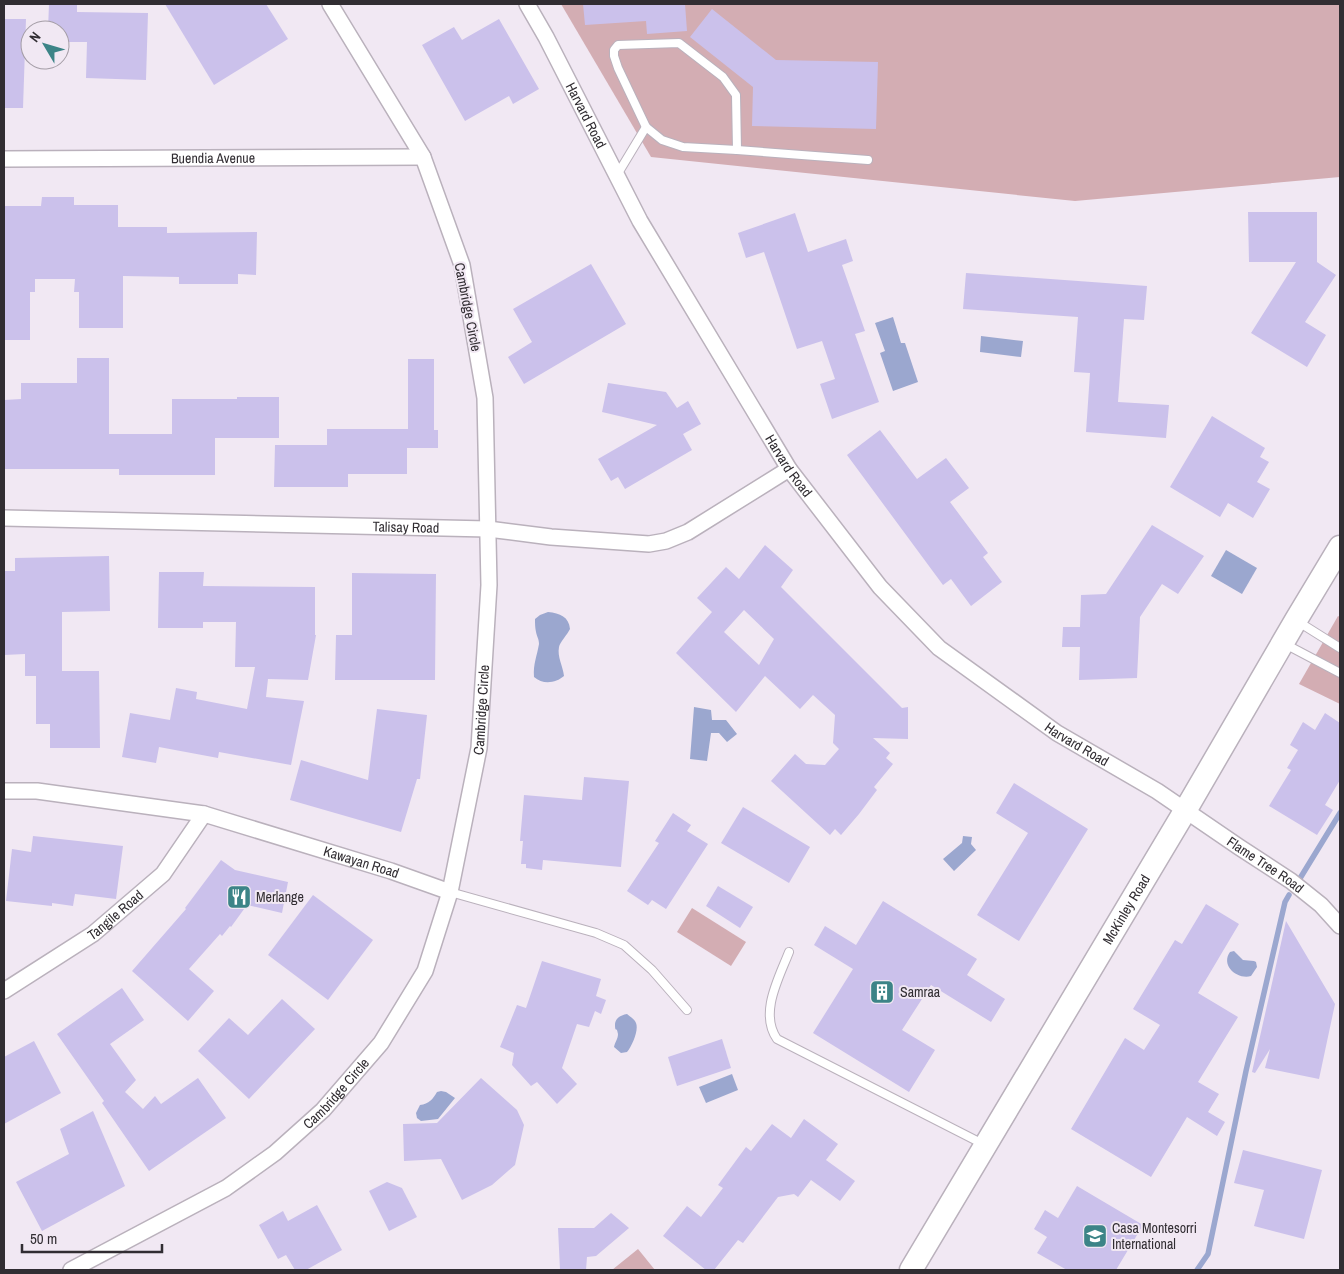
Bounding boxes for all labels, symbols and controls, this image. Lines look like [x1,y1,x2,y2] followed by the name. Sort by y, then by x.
[20,20,70,70] north arrow
[25,28,44,46] text: N
[562,79,610,151] street label: Harvard Road
[171,149,255,167] street label: Buendia Avenue
[451,261,485,353] street label: Cambridge Circle
[761,431,816,500] street label: Harvard Road
[372,517,439,537] street label: Talisay Road
[469,664,493,756] street label: Cambridge Circle
[1041,718,1112,770] street label: Harvard Road
[1223,832,1308,897] street label: Flame Tree Road
[321,842,401,882] street label: Kawayan Road
[1099,871,1154,947] street label: McKinley Road
[226,884,252,910] restaurant icon: Merlange
[84,886,147,944] street label: Tangile Road
[256,888,304,906] place label: Merlange
[869,979,895,1005] building icon: Samraa
[900,983,941,1001] place label: Samraa
[299,1054,373,1133] street label: Cambridge Circle
[1112,1219,1197,1253] place label: Casa Montesorri International
[22,1222,162,1254] scale bar
[1082,1223,1108,1249] school or university icon: Casa Montesorri International
[30,1228,57,1249] text: 50 m

